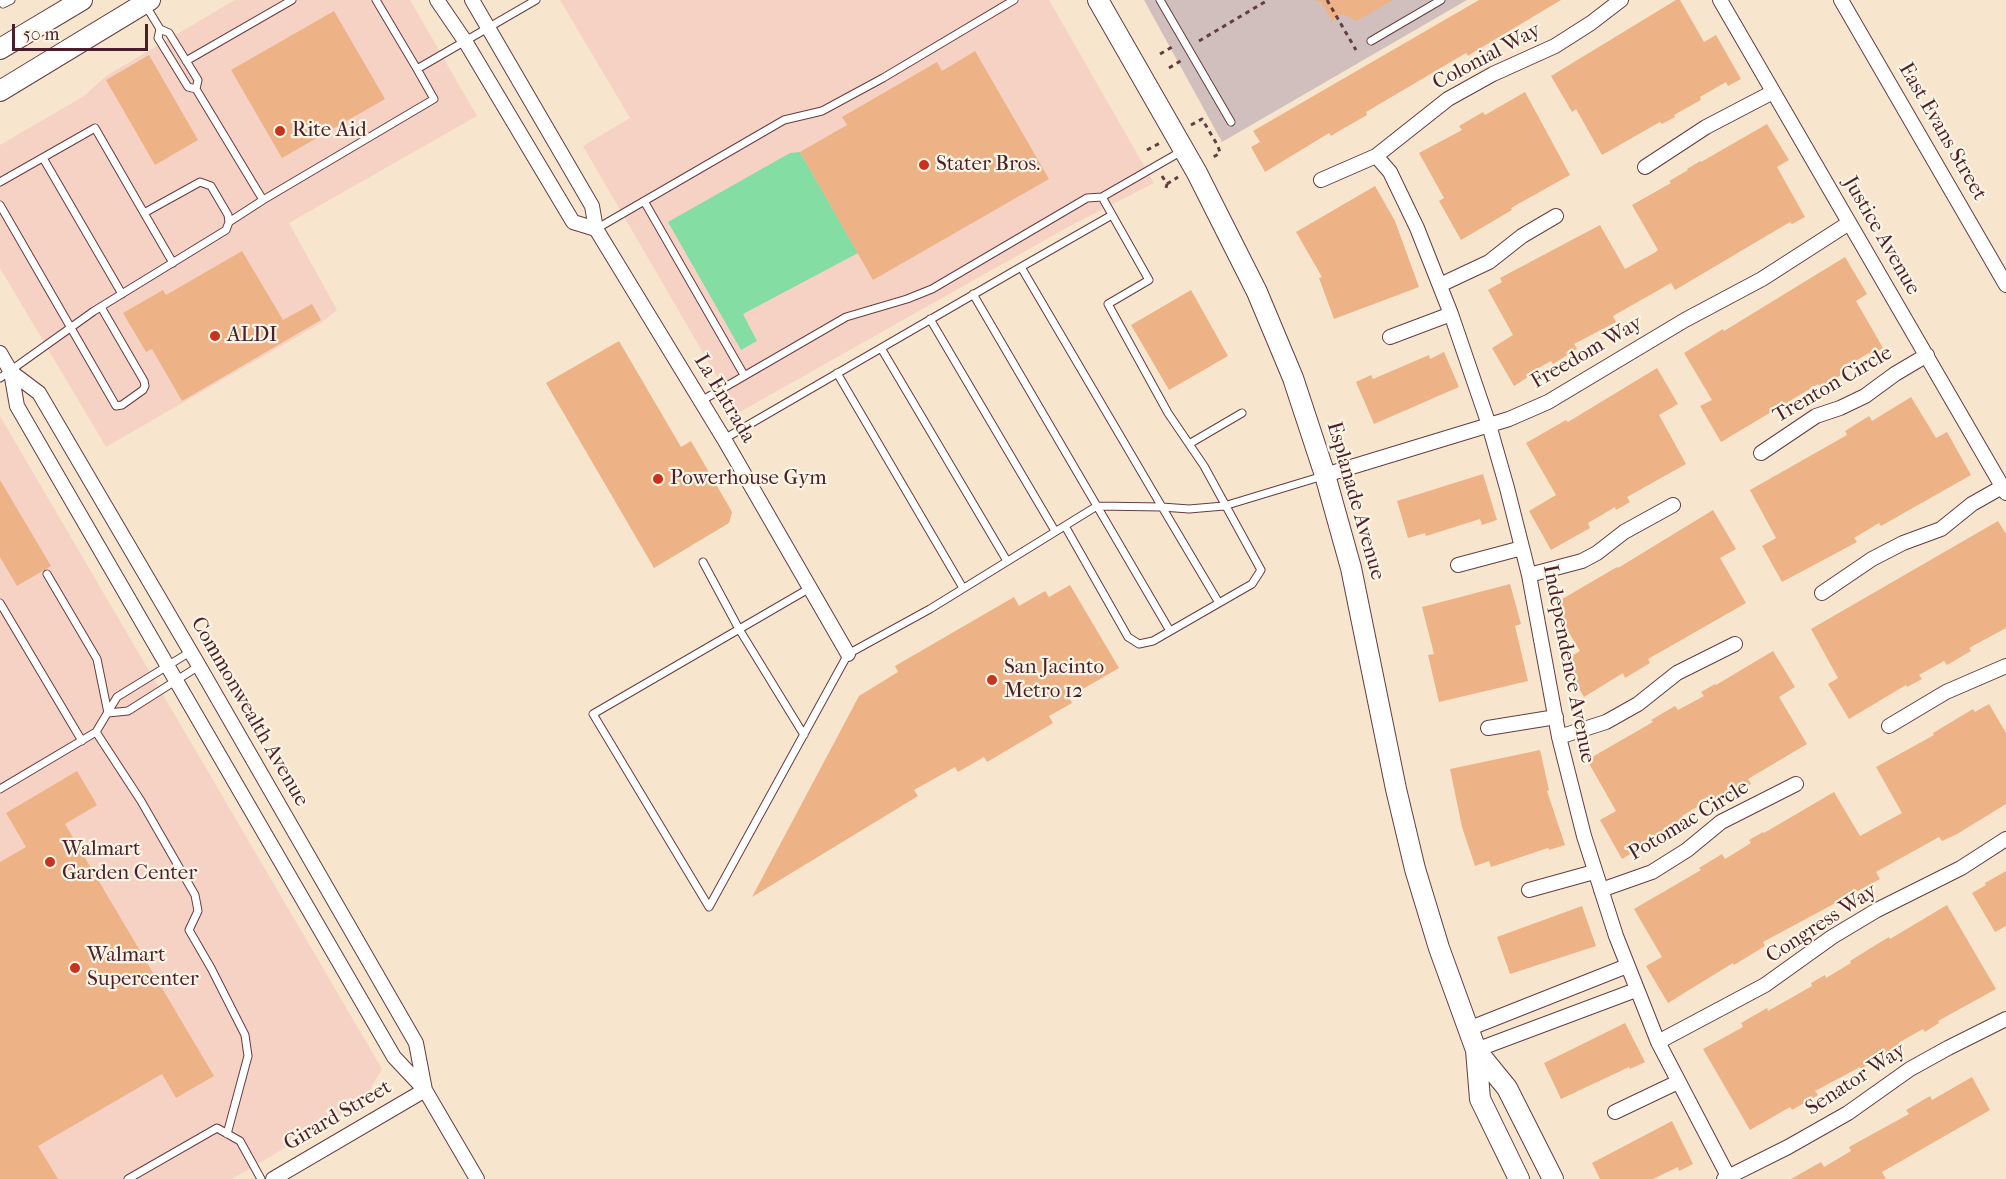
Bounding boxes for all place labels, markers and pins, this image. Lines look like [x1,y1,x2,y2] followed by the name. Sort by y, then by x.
[292,118,367,144] place label: Rite Aid
[273,124,287,138] marker: Rite Aid
[936,152,1040,178] place label: Stater Bros.
[917,158,931,172] marker: Stater Bros.
[227,323,277,349] place label: ALDI
[208,329,222,343] marker: ALDI
[670,466,827,492] place label: Powerhouse Gym
[651,472,665,486] marker: Powerhouse Gym
[1004,655,1104,705] place label: San Jacinto Metro 12
[985,673,999,687] marker: San Jacinto Metro 12
[62,837,197,887] place label: Walmart Garden Center
[43,855,57,869] marker: Walmart Garden Center
[87,943,199,993] place label: Walmart Supercenter
[68,961,82,975] marker: Walmart Supercenter

